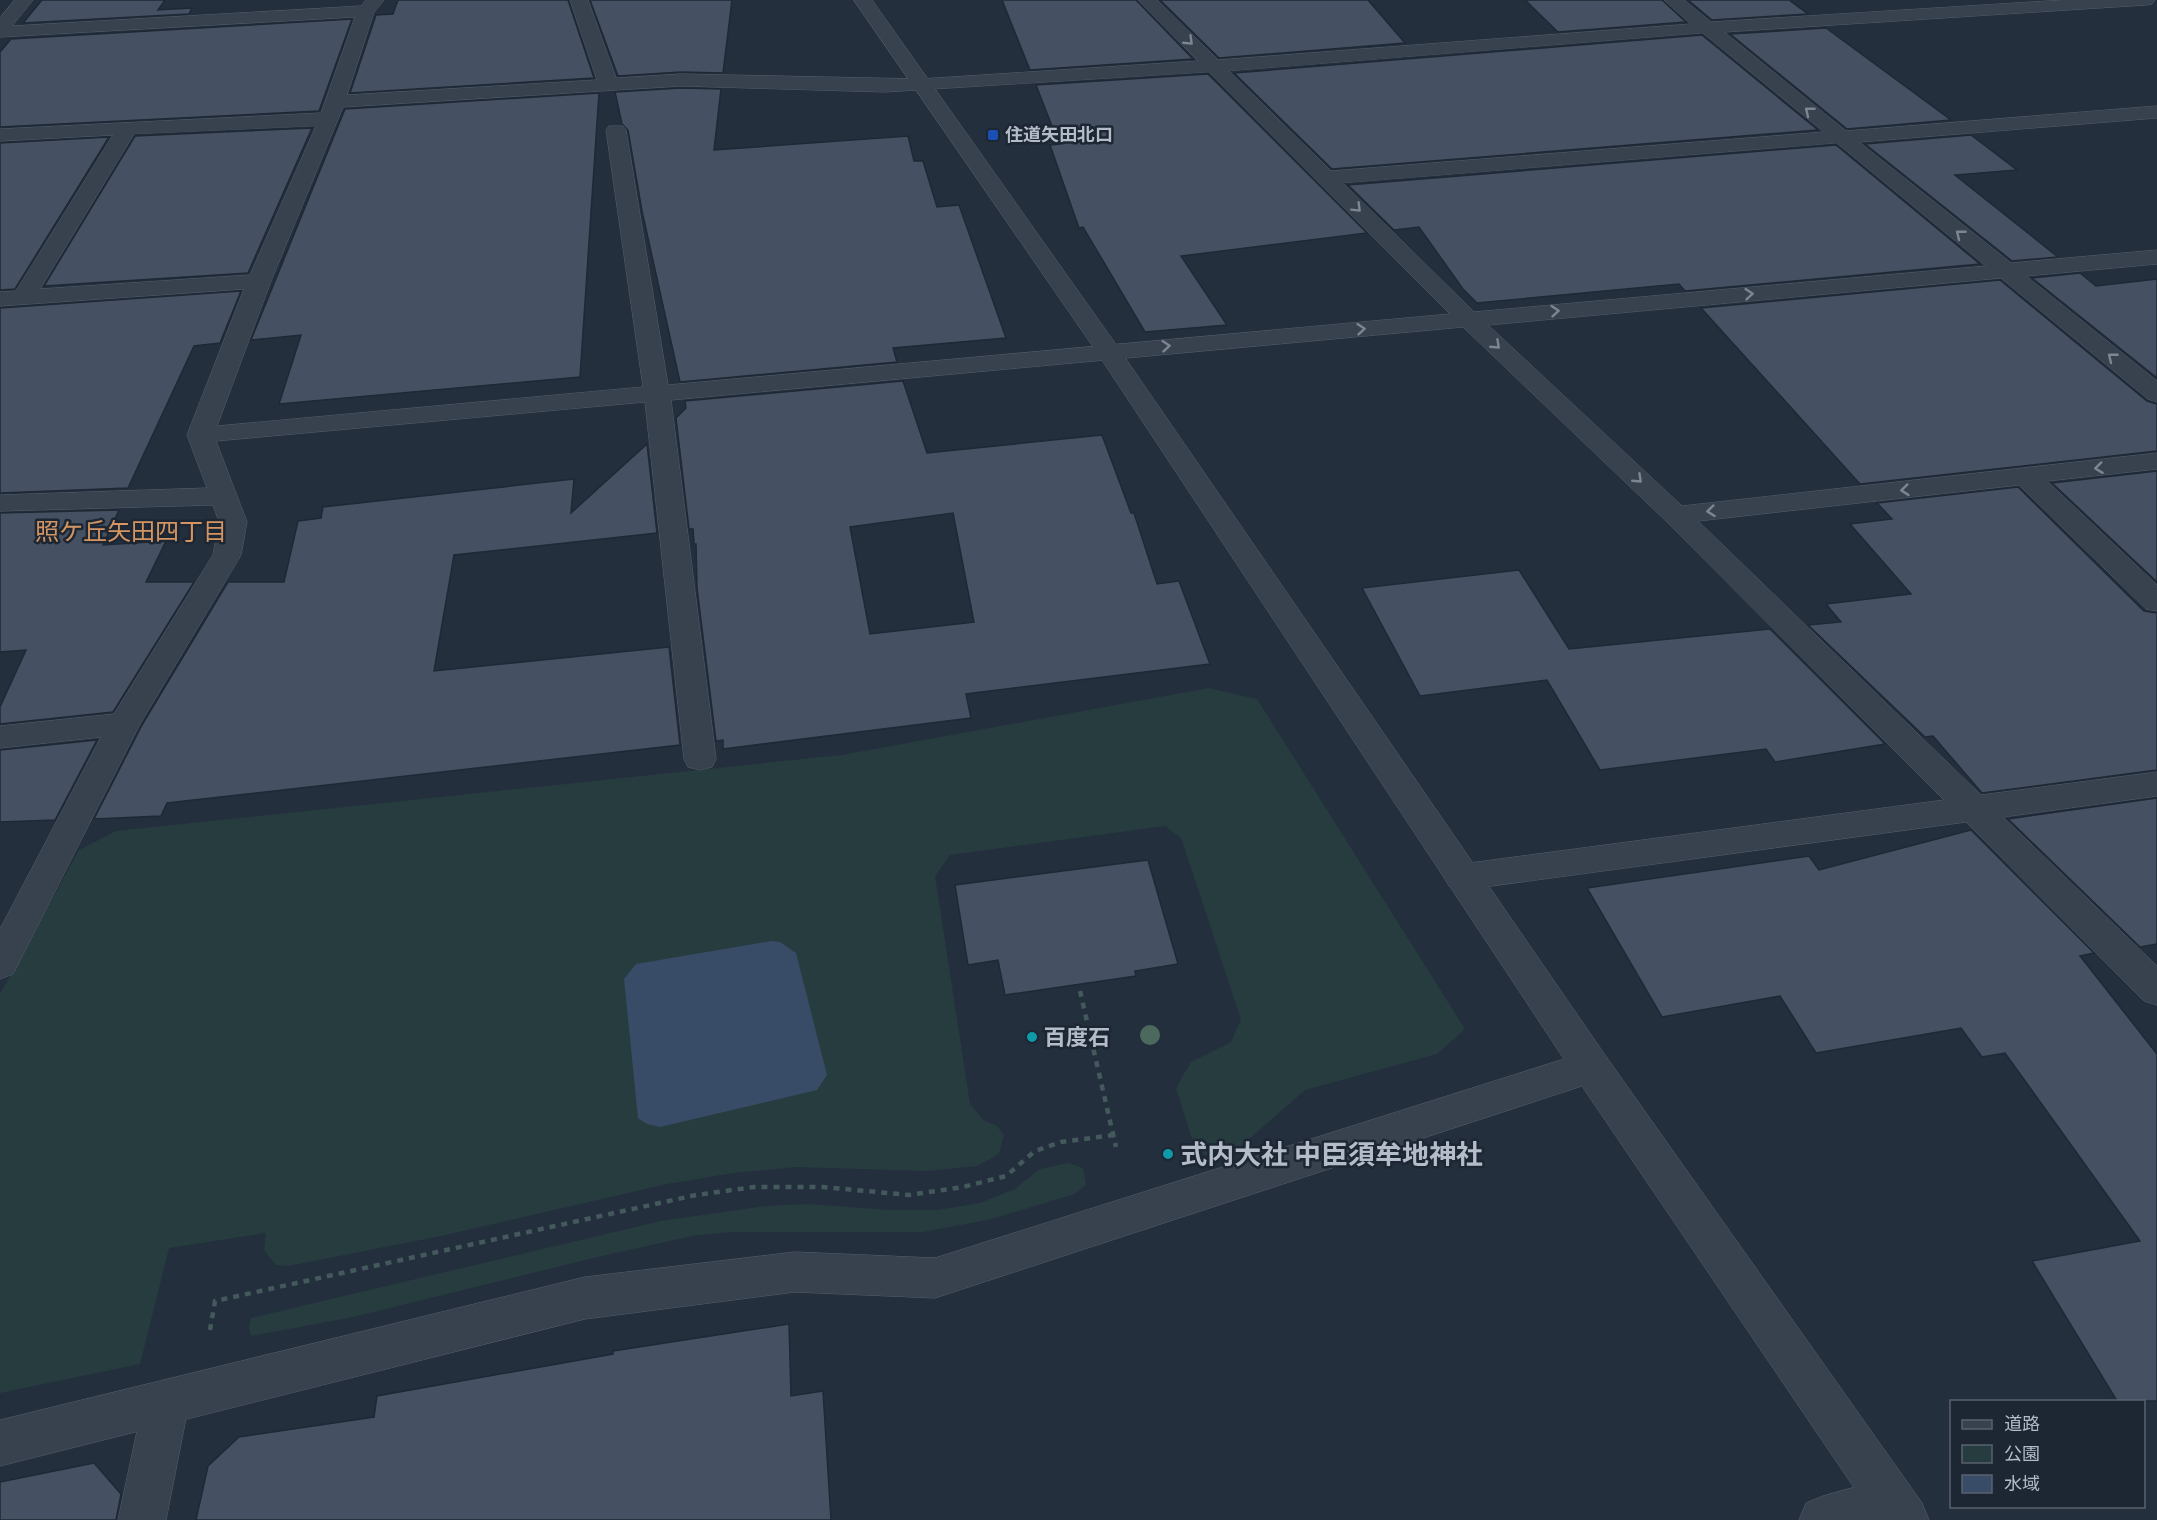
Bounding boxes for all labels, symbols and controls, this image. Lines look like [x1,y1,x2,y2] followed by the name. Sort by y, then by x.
[1182,33,1193,44] one-way arrow
[1805,108,1816,119] one-way arrow
[1005,124,1113,146] place label: 住道矢田北口
[986,128,1000,142] marker: 住道矢田北口
[1350,200,1361,211] one-way arrow
[1956,230,1967,241] one-way arrow
[1745,288,1754,301] one-way arrow
[1550,305,1559,318] one-way arrow
[1356,322,1365,335] one-way arrow
[1489,338,1499,349] one-way arrow
[1162,340,1171,353] one-way arrow
[2108,353,2119,364] one-way arrow
[2094,461,2103,474] one-way arrow
[1631,472,1641,483] one-way arrow
[1901,483,1910,496] one-way arrow
[1707,505,1716,517] one-way arrow
[35,517,227,546] district label: 照ケ丘矢田四丁目
[1044,1024,1110,1051] place label: 百度石
[1025,1030,1039,1044] marker: 百度石
[1180,1138,1483,1171] place label: 式内大社 中臣須牟地神社
[1161,1147,1175,1161] marker: 式内大社 中臣須牟地神社
[1950,1400,2145,1508] legend
[2004,1413,2040,1435] text: 道路
[2004,1443,2040,1465] text: 公園
[2004,1473,2040,1495] text: 水域

